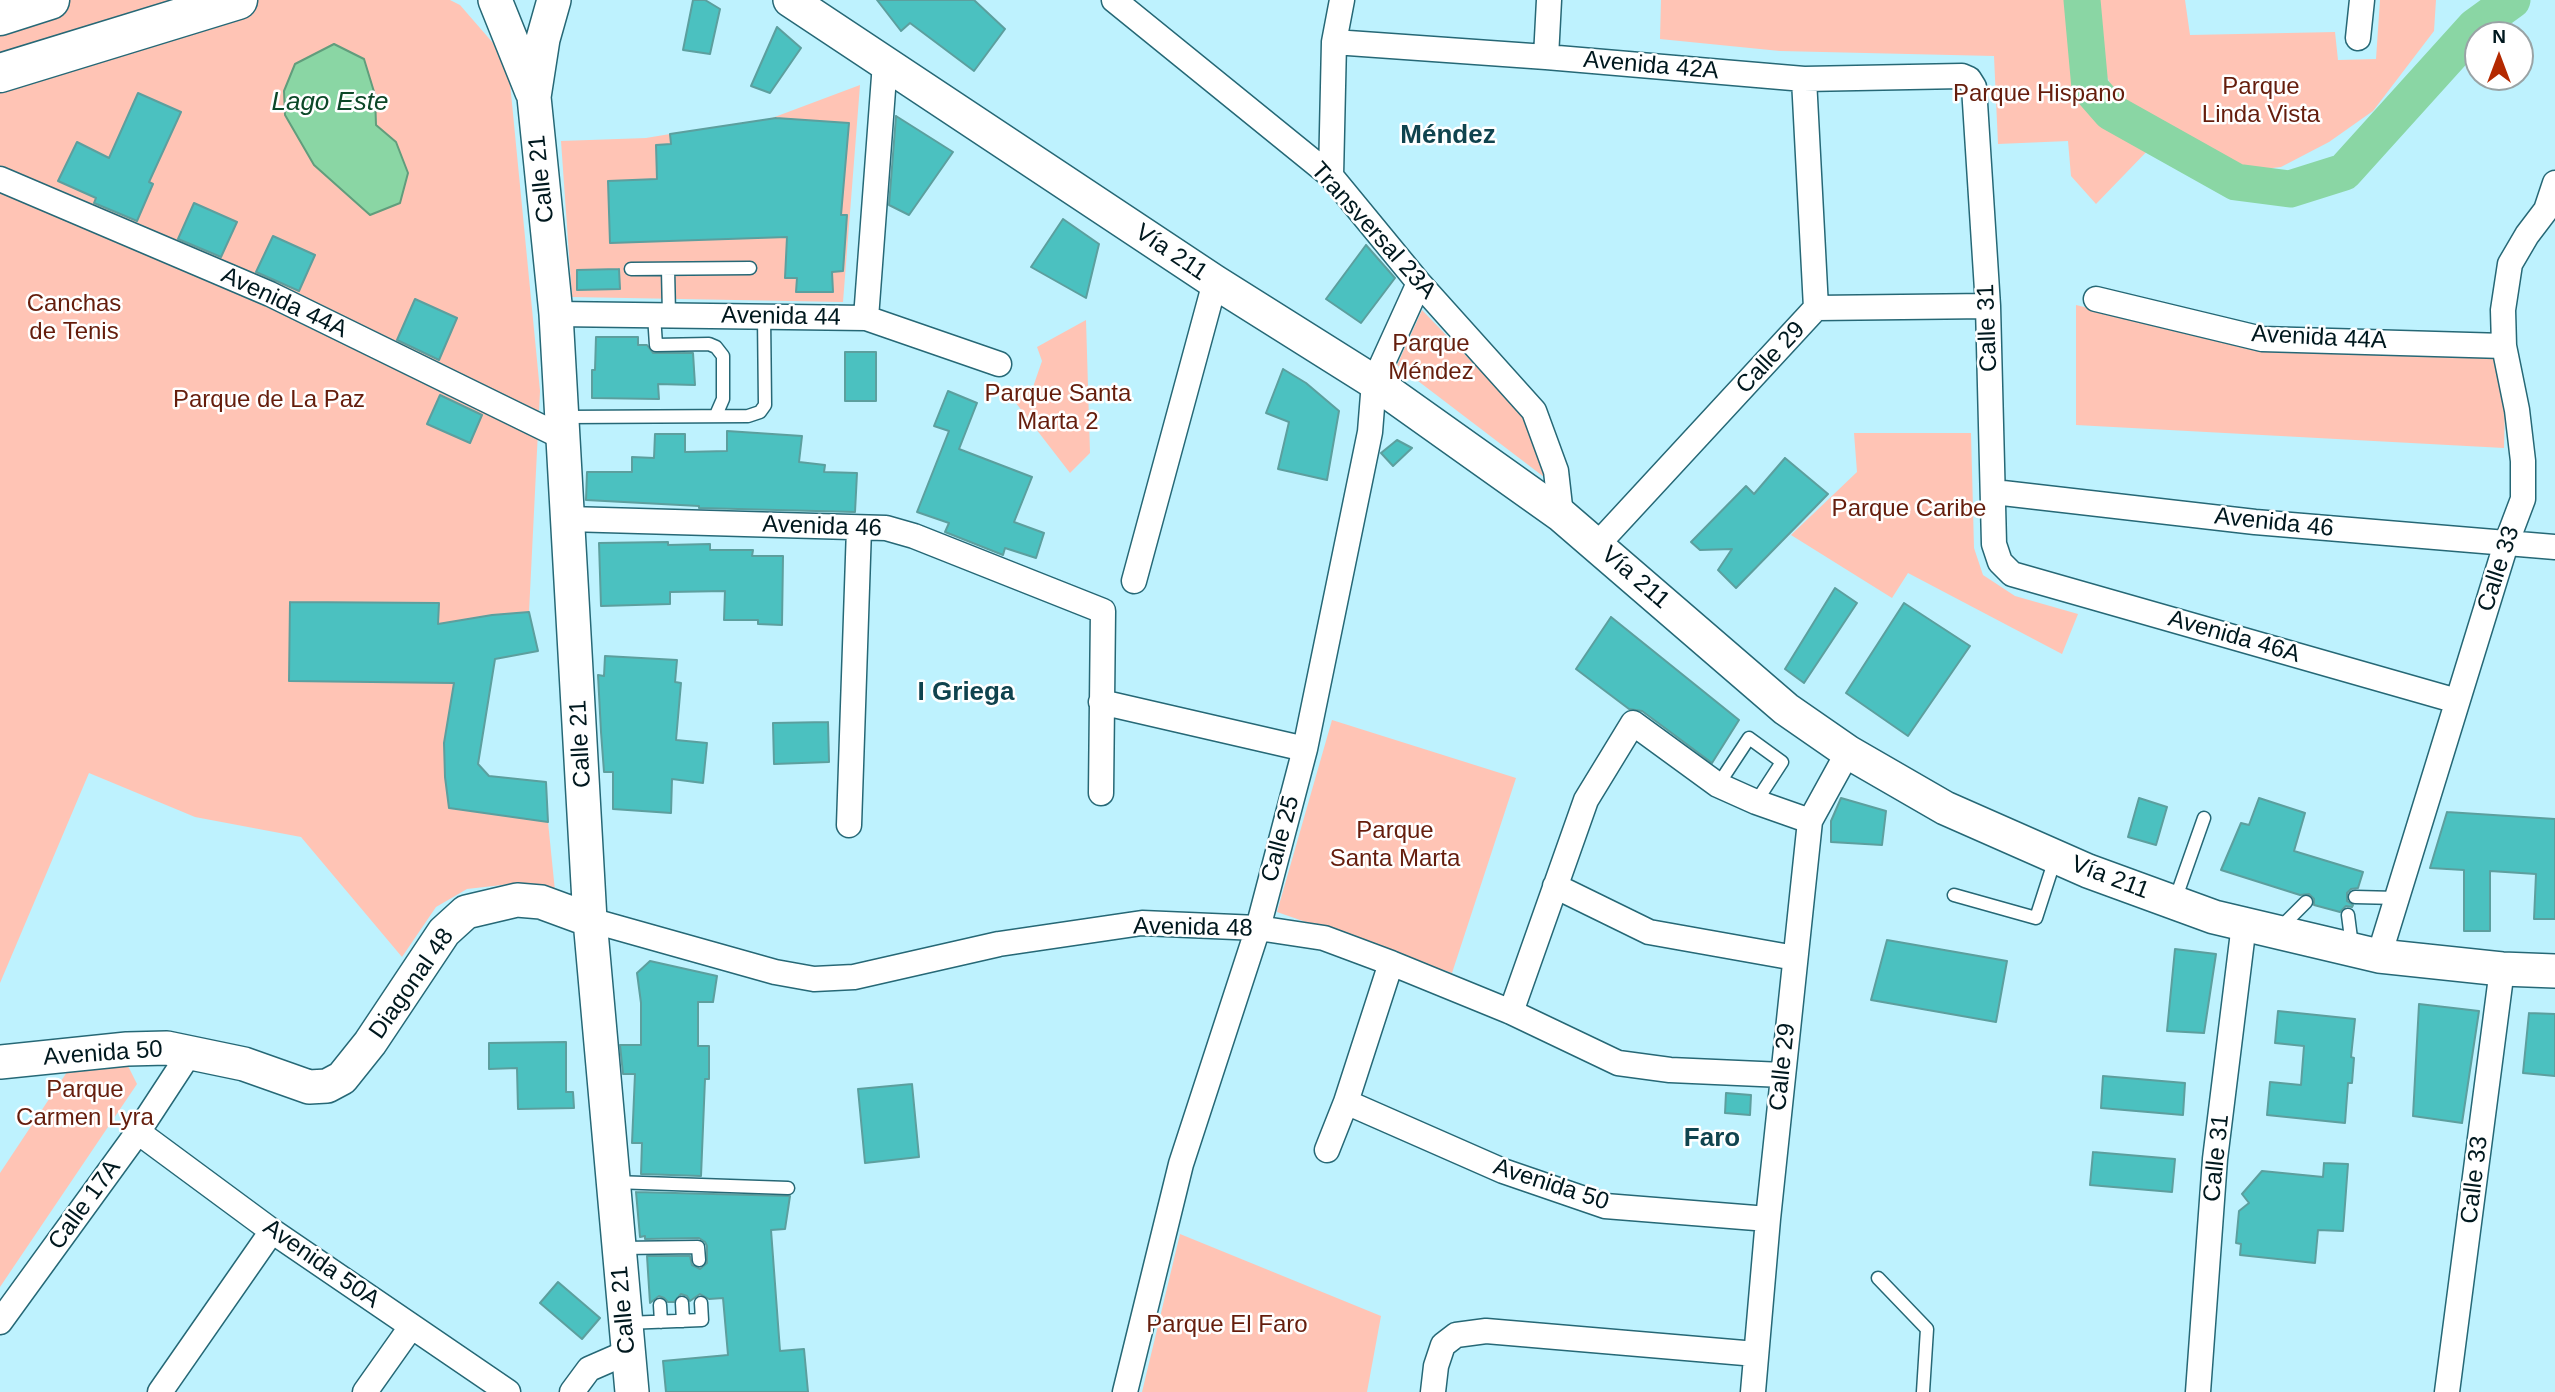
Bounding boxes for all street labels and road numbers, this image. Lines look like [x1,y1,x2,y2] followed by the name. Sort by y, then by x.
[1582,46,1720,86] street label: Avenida 42A
[523,134,561,224] street label: Calle 21
[1304,157,1442,305] street label: Transversal 23A
[1129,218,1213,288] street label: Vía 211
[216,261,352,345] street label: Avenida 44A
[1972,283,2004,373] street label: Calle 31
[721,302,841,332] street label: Avenida 44
[1730,316,1812,400] street label: Calle 29
[2251,320,2387,356] street label: Avenida 44A
[2213,502,2335,544] street label: Avenida 46
[762,511,882,543] street label: Avenida 46
[2472,523,2526,615] street label: Calle 33
[1595,541,1675,615] street label: Vía 211
[2165,604,2303,670] street label: Avenida 46A
[564,699,598,789] street label: Calle 21
[1256,793,1306,885] street label: Calle 25
[2067,850,2153,906] street label: Vía 211
[1133,913,1253,943] street label: Avenida 48
[363,923,461,1045] street label: Diagonal 48
[1764,1022,1802,1112] street label: Calle 29
[42,1035,164,1073] street label: Avenida 50
[2198,1113,2236,1203] street label: Calle 31
[2455,1135,2495,1225] street label: Calle 33
[1490,1153,1612,1217] street label: Avenida 50
[43,1154,127,1256] street label: Calle 17A
[257,1213,385,1315] street label: Avenida 50A
[606,1265,642,1355] street label: Calle 21

